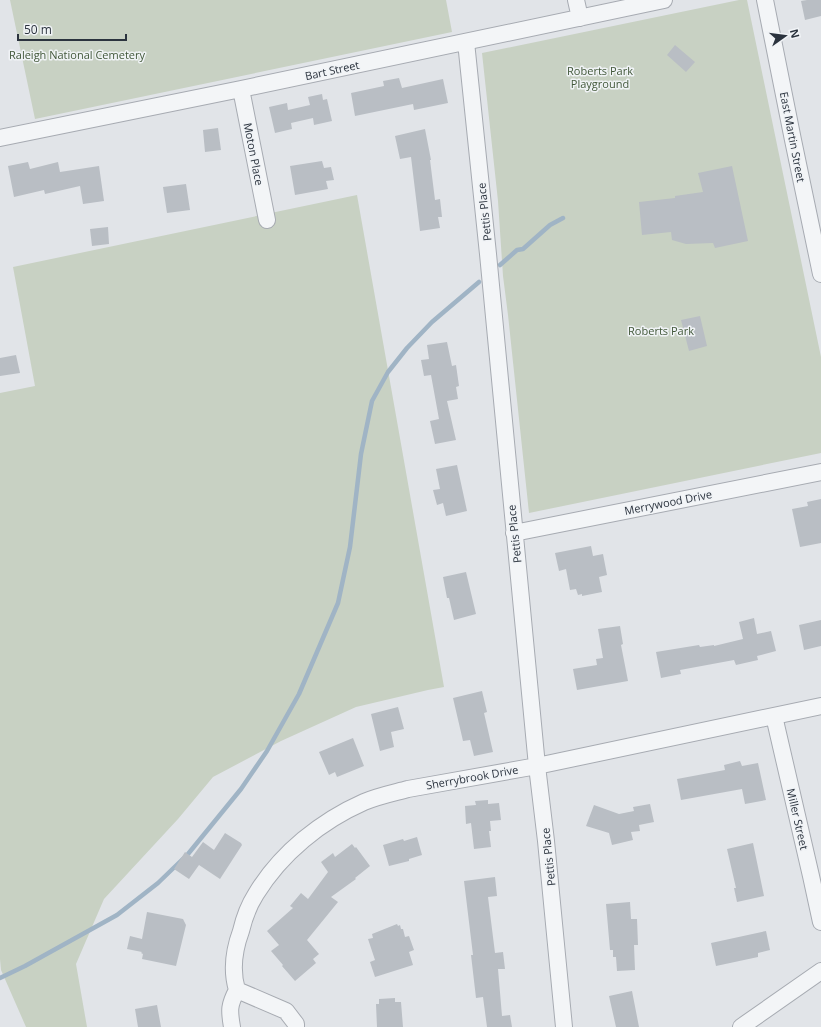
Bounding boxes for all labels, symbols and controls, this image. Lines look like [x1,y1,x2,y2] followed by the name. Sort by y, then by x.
[18,16,126,42] scale bar
[765,16,805,56] north arrow
[24,21,52,38] text: 50 m
[787,27,804,40] text: N
[9,47,145,62] park label: Raleigh National Cemetery
[303,57,361,83] street label: Bart Street
[567,63,633,91] park label: Roberts Park Playground
[777,91,809,184] street label: East Martin Street
[241,121,267,187] street label: Moton Place
[473,182,495,242] street label: Pettis Place
[628,323,694,338] park label: Roberts Park
[623,486,713,518] street label: Merrywood Drive
[503,504,525,564] street label: Pettis Place
[425,761,519,793] street label: Sherrybrook Drive
[784,787,812,851] street label: Miller Street
[537,827,559,887] street label: Pettis Place

